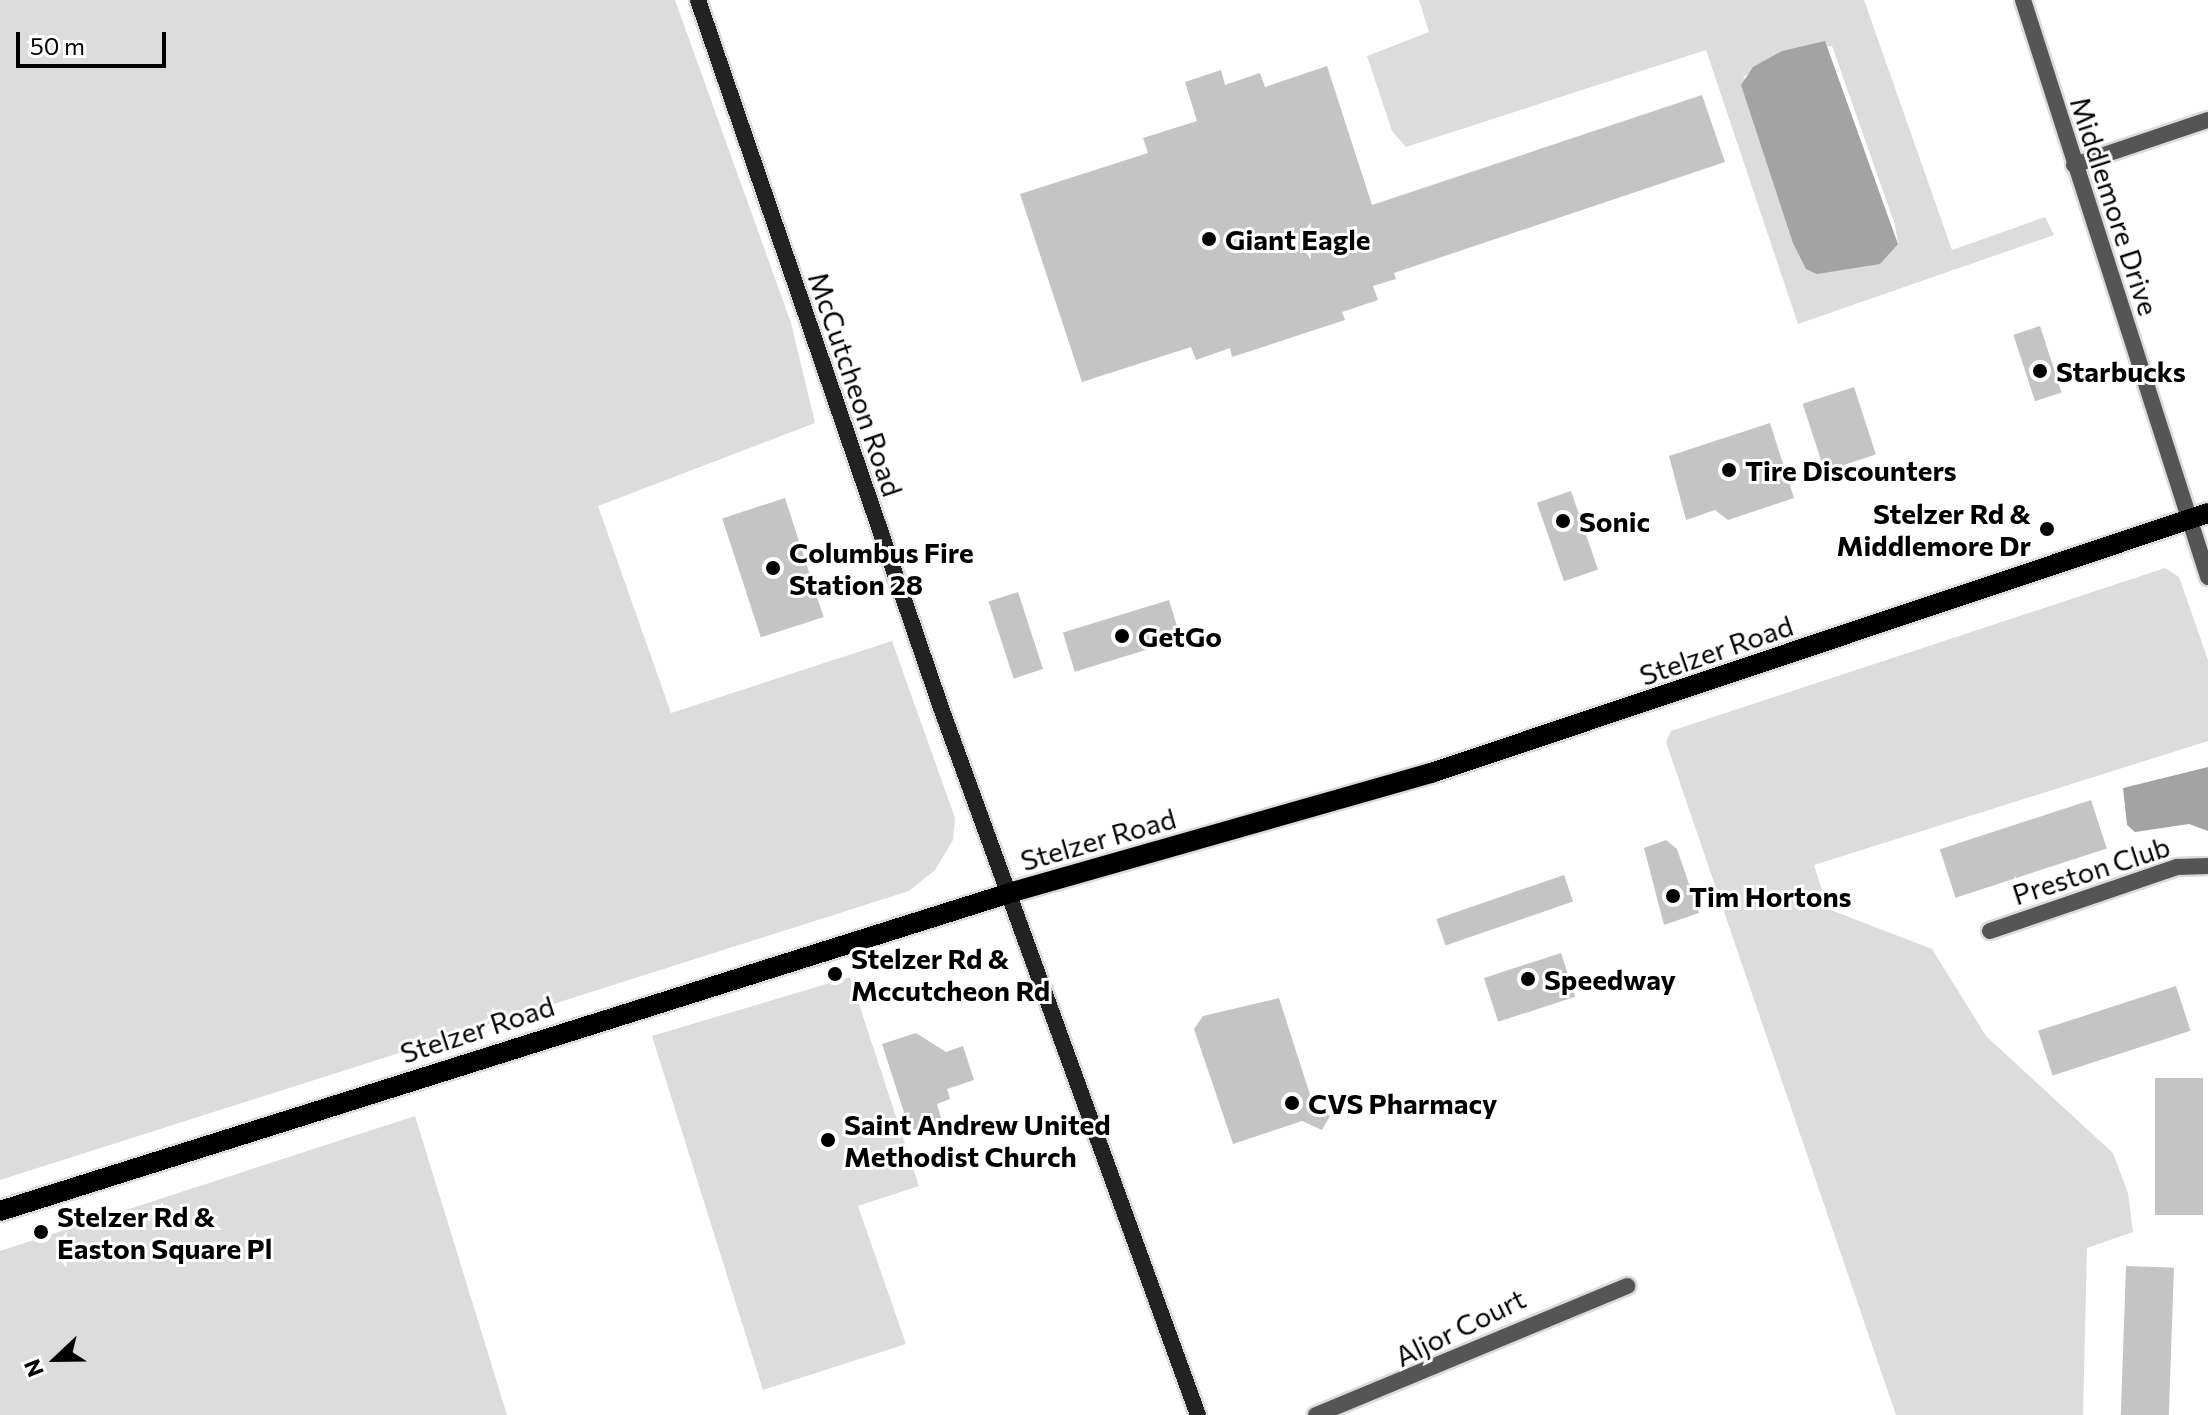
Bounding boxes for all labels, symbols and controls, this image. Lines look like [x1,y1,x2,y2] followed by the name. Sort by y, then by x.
[20,16,170,66] scale bar
[30,31,85,60] text: 50 m
[2064,92,2166,320] street label: Middlemore Drive
[1225,222,1371,256] place label: Giant Eagle
[1200,230,1218,248] marker: Giant Eagle
[802,267,910,501] street label: McCutcheon Road
[2056,354,2186,388] place label: Starbucks
[2031,362,2049,380] marker: Starbucks
[1745,453,1957,487] place label: Tire Discounters
[1720,461,1738,479] marker: Tire Discounters
[1837,496,2031,562] place label: Stelzer Rd & Middlemore Dr
[1579,504,1650,538] place label: Sonic
[1554,512,1572,530] marker: Sonic
[2038,520,2056,538] marker: Stelzer Rd & Middlemore Dr
[789,535,974,601] place label: Columbus Fire Station 28
[764,559,782,577] marker: Columbus Fire Station 28
[1635,608,1797,692] street label: Stelzer Road
[1138,619,1222,653] place label: GetGo
[1113,627,1131,645] marker: GetGo
[1017,801,1179,877] street label: Stelzer Road
[2008,829,2174,911] street label: Preston Club
[1689,879,1852,913] place label: Tim Hortons
[1664,887,1682,905] marker: Tim Hortons
[851,941,1050,1007] place label: Stelzer Rd & Mccutcheon Rd
[1544,962,1676,996] place label: Speedway
[826,965,844,983] marker: Stelzer Rd & Mccutcheon Rd
[1519,970,1537,988] marker: Speedway
[396,988,558,1070] street label: Stelzer Road
[1308,1086,1497,1120] place label: CVS Pharmacy
[1283,1094,1301,1112] marker: CVS Pharmacy
[844,1107,1111,1173] place label: Saint Andrew United Methodist Church
[819,1131,837,1149] marker: Saint Andrew United Methodist Church
[57,1199,272,1265] place label: Stelzer Rd & Easton Square Pl
[32,1223,50,1241] marker: Stelzer Rd & Easton Square Pl
[1389,1281,1531,1373] street label: Aljor Court
[16,1319,96,1399] north arrow
[18,1355,49,1381] text: N

